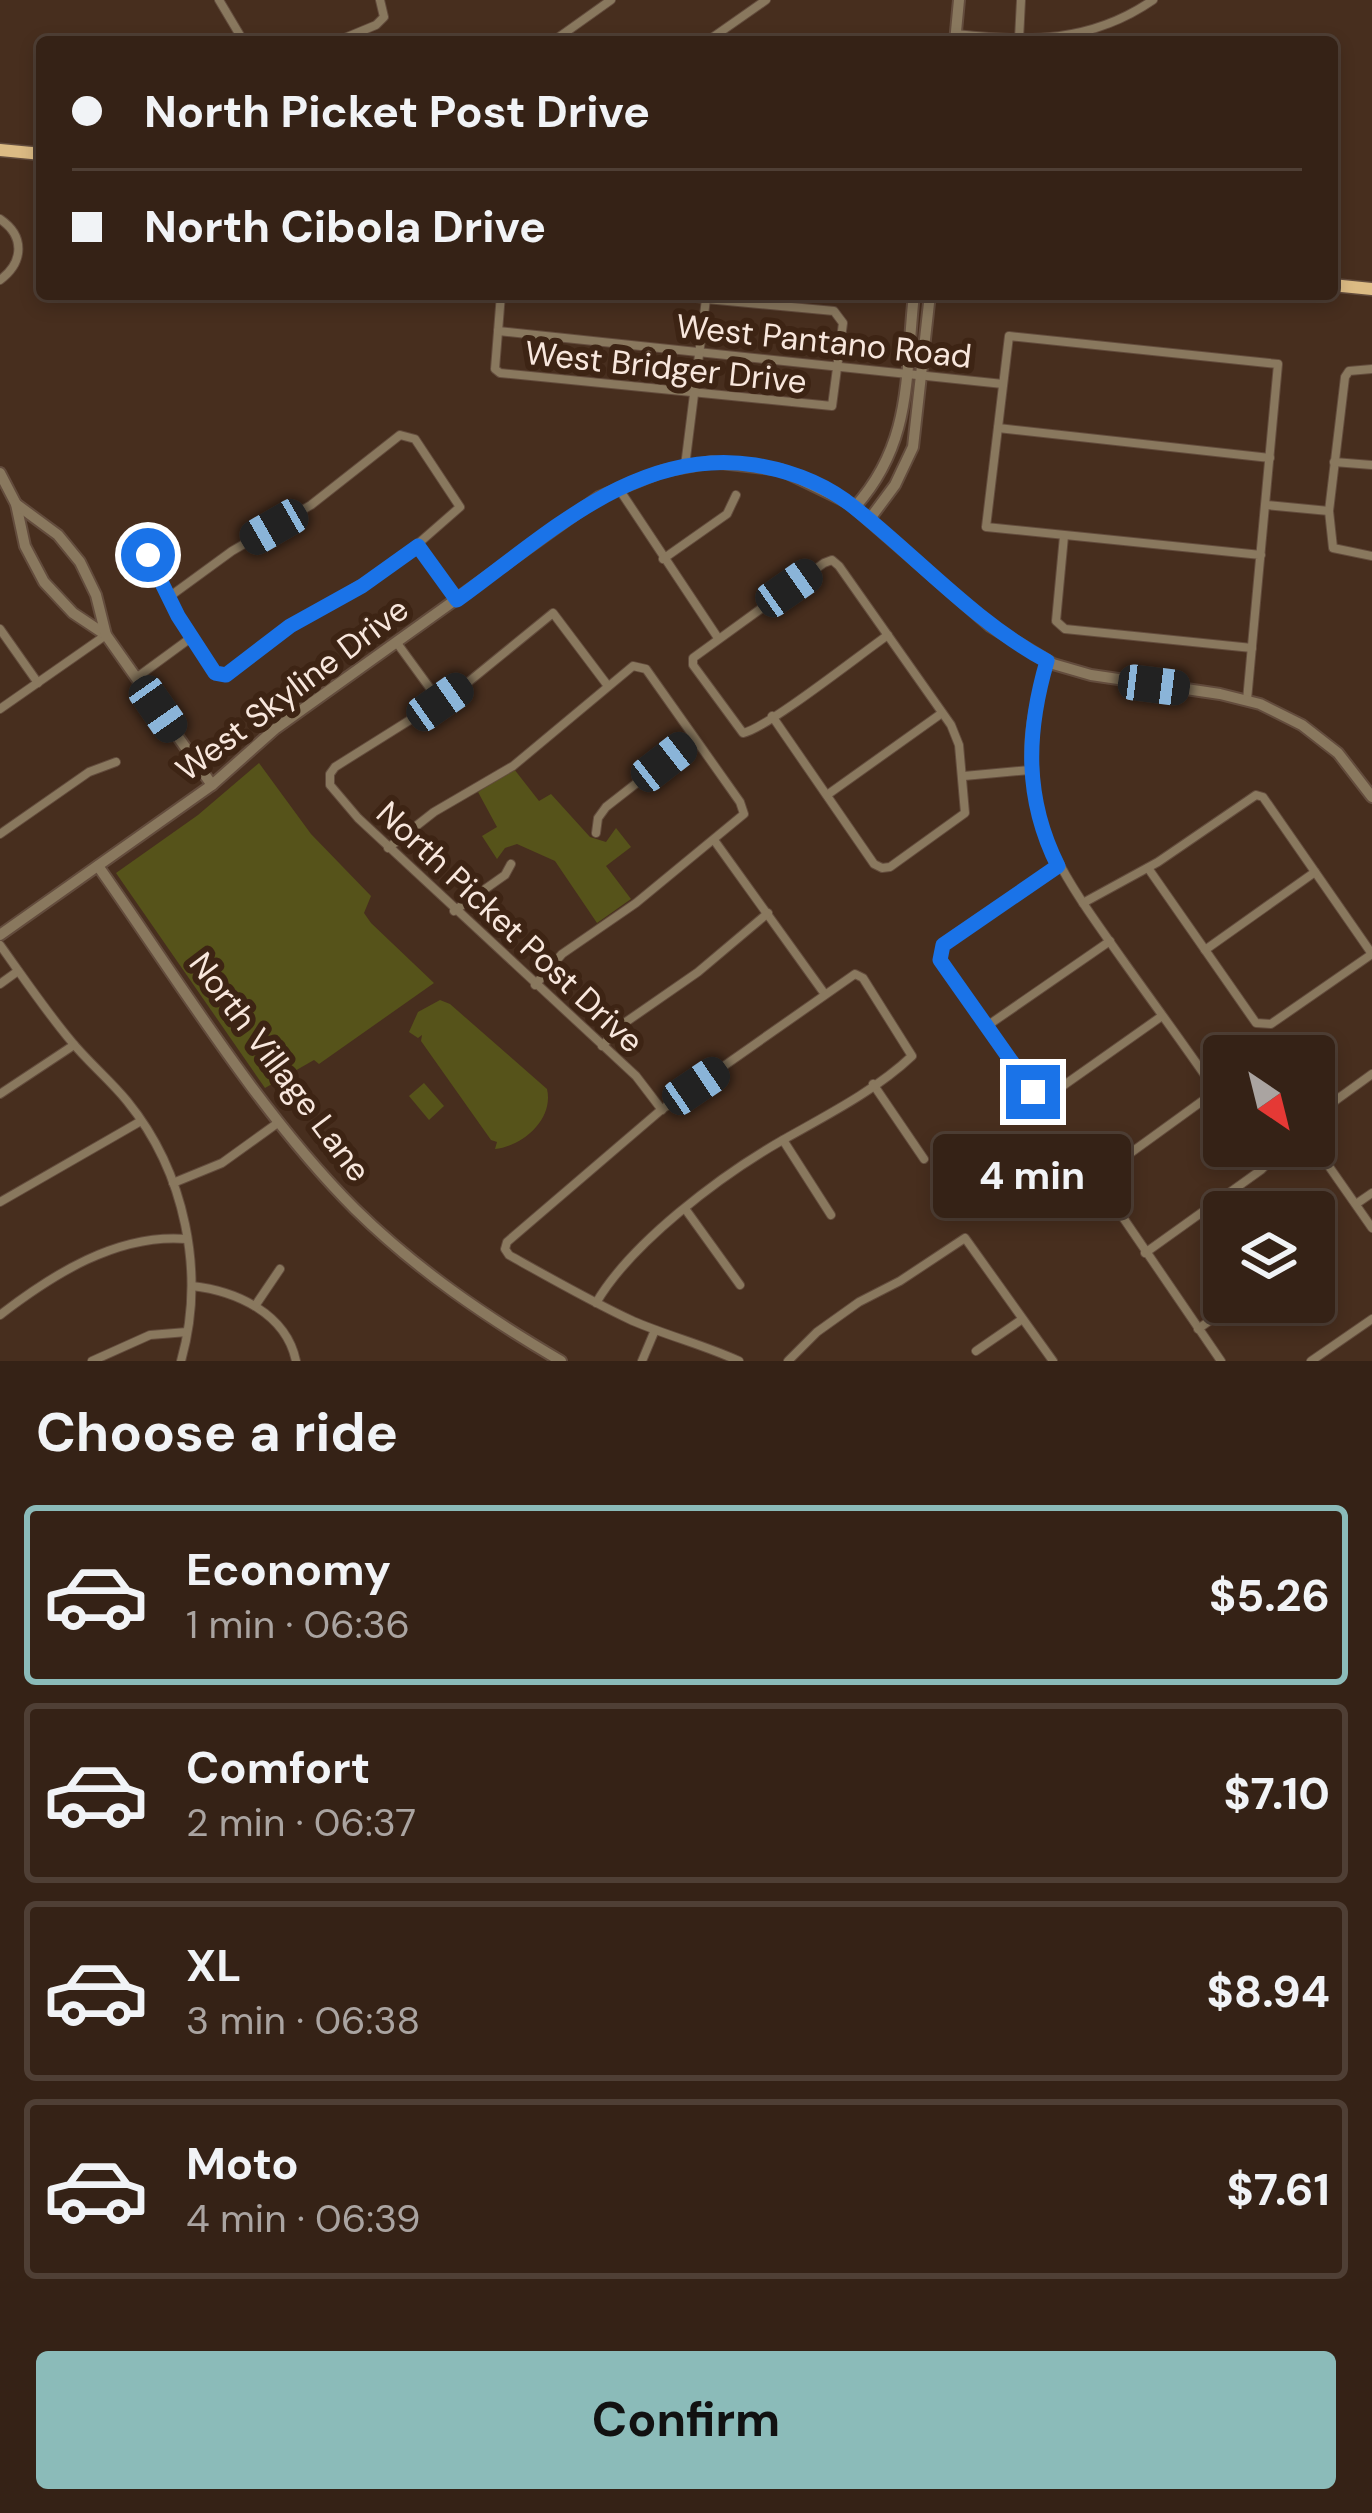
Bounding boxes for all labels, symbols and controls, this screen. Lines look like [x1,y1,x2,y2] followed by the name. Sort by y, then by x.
[144,82,650,141] text: North Picket Post Drive
[144,197,546,256] text: North Cibola Drive
[674,304,974,378] street label: West Pantano Road
[523,331,809,403] street label: West Bridger Drive
[234,493,314,561] car
[121,528,175,582] route start
[749,553,829,623] car
[167,587,417,791] street label: West Skyline Drive
[1116,663,1192,707] car
[400,667,480,737] car
[123,669,193,749] car
[625,726,703,798] car
[367,792,653,1062] street label: North Picket Post Drive
[180,944,380,1190] street label: North Village Lane
[1203,1035,1335,1167] north arrow
[1203,1035,1335,1323] map controls
[656,1051,736,1121] car
[1006,1065,1060,1119] route end
[934,1134,1132,1218] callout: 4 min
[979,1150,1085,1201] text: 4 min
[1203,1191,1335,1323] button: layers
[36,1397,398,1468] text: Choose a ride
[186,1540,391,1599] text: Economy
[42,1541,150,1649] icon: car
[1209,1566,1330,1625] text: $5.26
[186,1599,410,1650] text: 1 min · 06:36
[186,1738,370,1797] text: Comfort
[42,1739,150,1847] icon: car
[1223,1764,1330,1823] text: $7.10
[186,1797,416,1848] text: 2 min · 06:37
[186,1936,241,1995] text: XL
[42,1937,150,2045] icon: car
[1207,1962,1330,2021] text: $8.94
[186,1995,420,2046] text: 3 min · 06:38
[186,2134,299,2193] text: Moto
[42,2135,150,2243] icon: car
[1226,2160,1330,2219] text: $7.61
[186,2193,420,2244] text: 4 min · 06:39
[36,2351,1336,2489] button: Confirm

